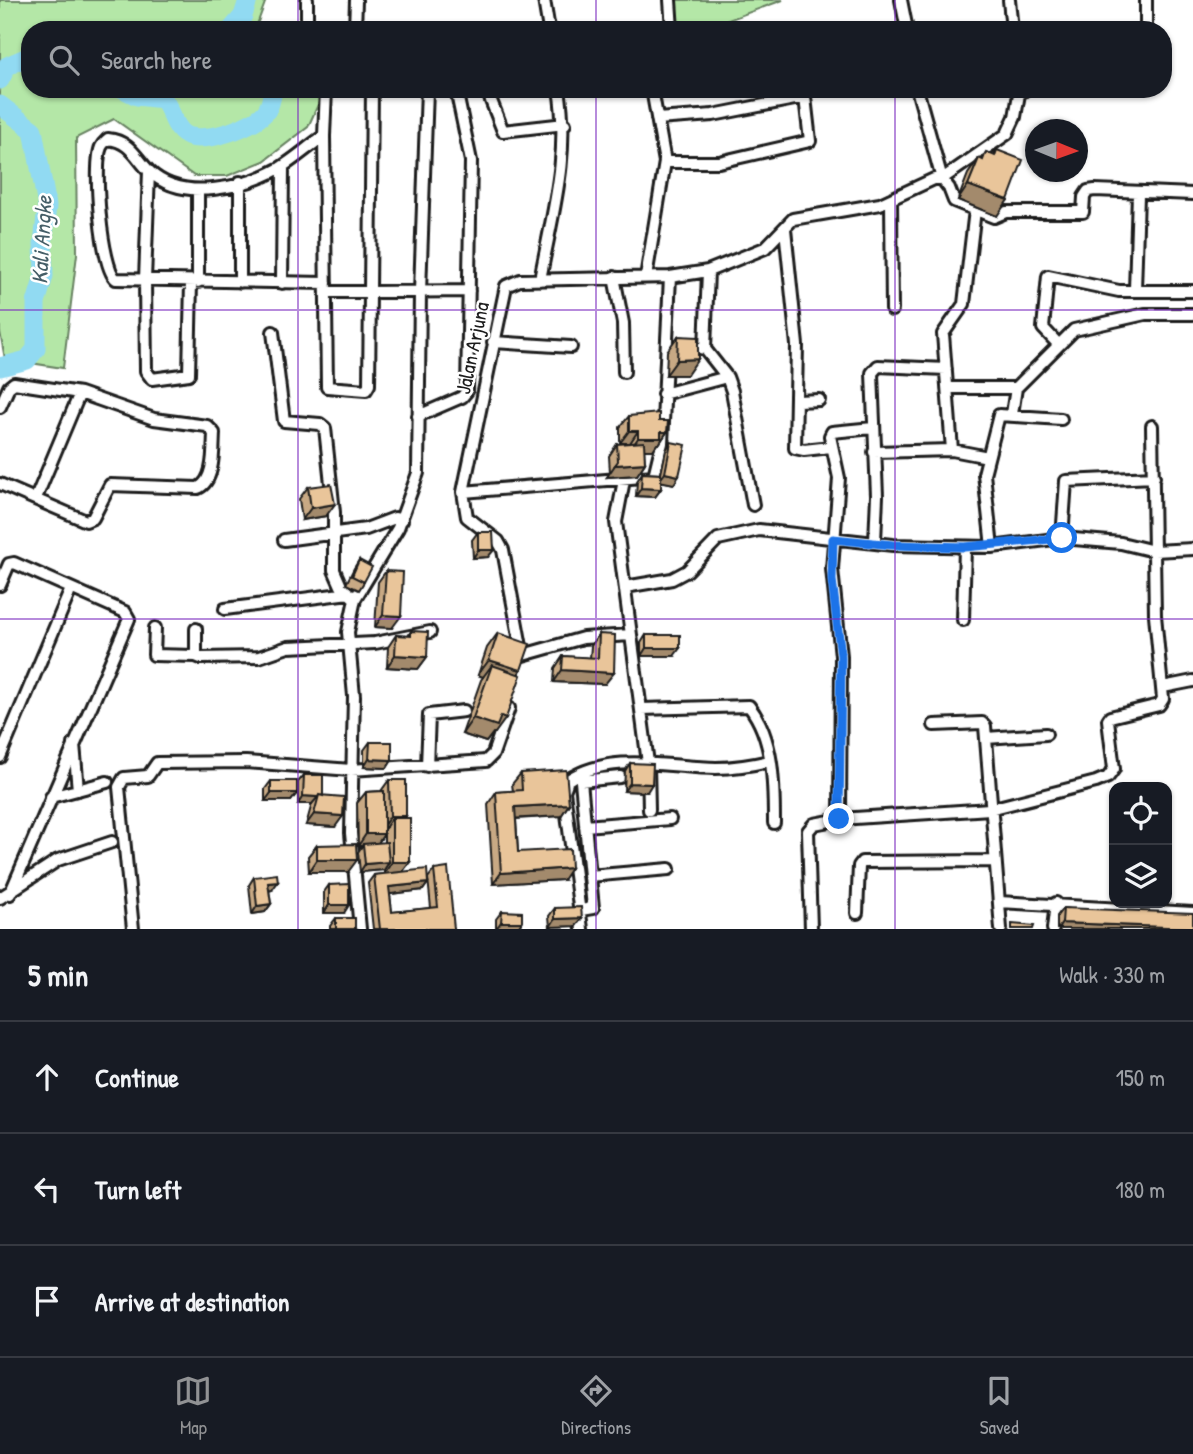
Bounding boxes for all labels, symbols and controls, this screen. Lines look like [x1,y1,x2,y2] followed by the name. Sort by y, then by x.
[21,21,1172,98] search box
[45,41,83,79] icon: search
[101,42,212,77] text: Search here
[1025,119,1088,182] north arrow
[23,194,60,285] water label: Kali Angke
[448,299,496,397] street label: Jalan Arjuna
[1046,522,1077,553] route start
[1109,782,1172,908] map controls
[1109,782,1172,845] button: locate
[823,803,854,834] route end
[1109,845,1172,908] button: layers
[28,955,88,995] text: 5 min
[1059,959,1165,990] text: Walk · 330 m
[28,1058,66,1096] icon: ahead
[95,1060,179,1095] text: Continue
[1116,1062,1165,1093] text: 150 m
[28,1170,66,1208] icon: left
[95,1172,181,1207] text: Turn left
[1115,1174,1165,1205] text: 180 m
[28,1282,66,1320] icon: arrive
[95,1284,290,1319] text: Arrive at destination
[174,1372,212,1440] tab: Map
[561,1372,631,1440] tab: Directions
[980,1372,1019,1440] tab: Saved

